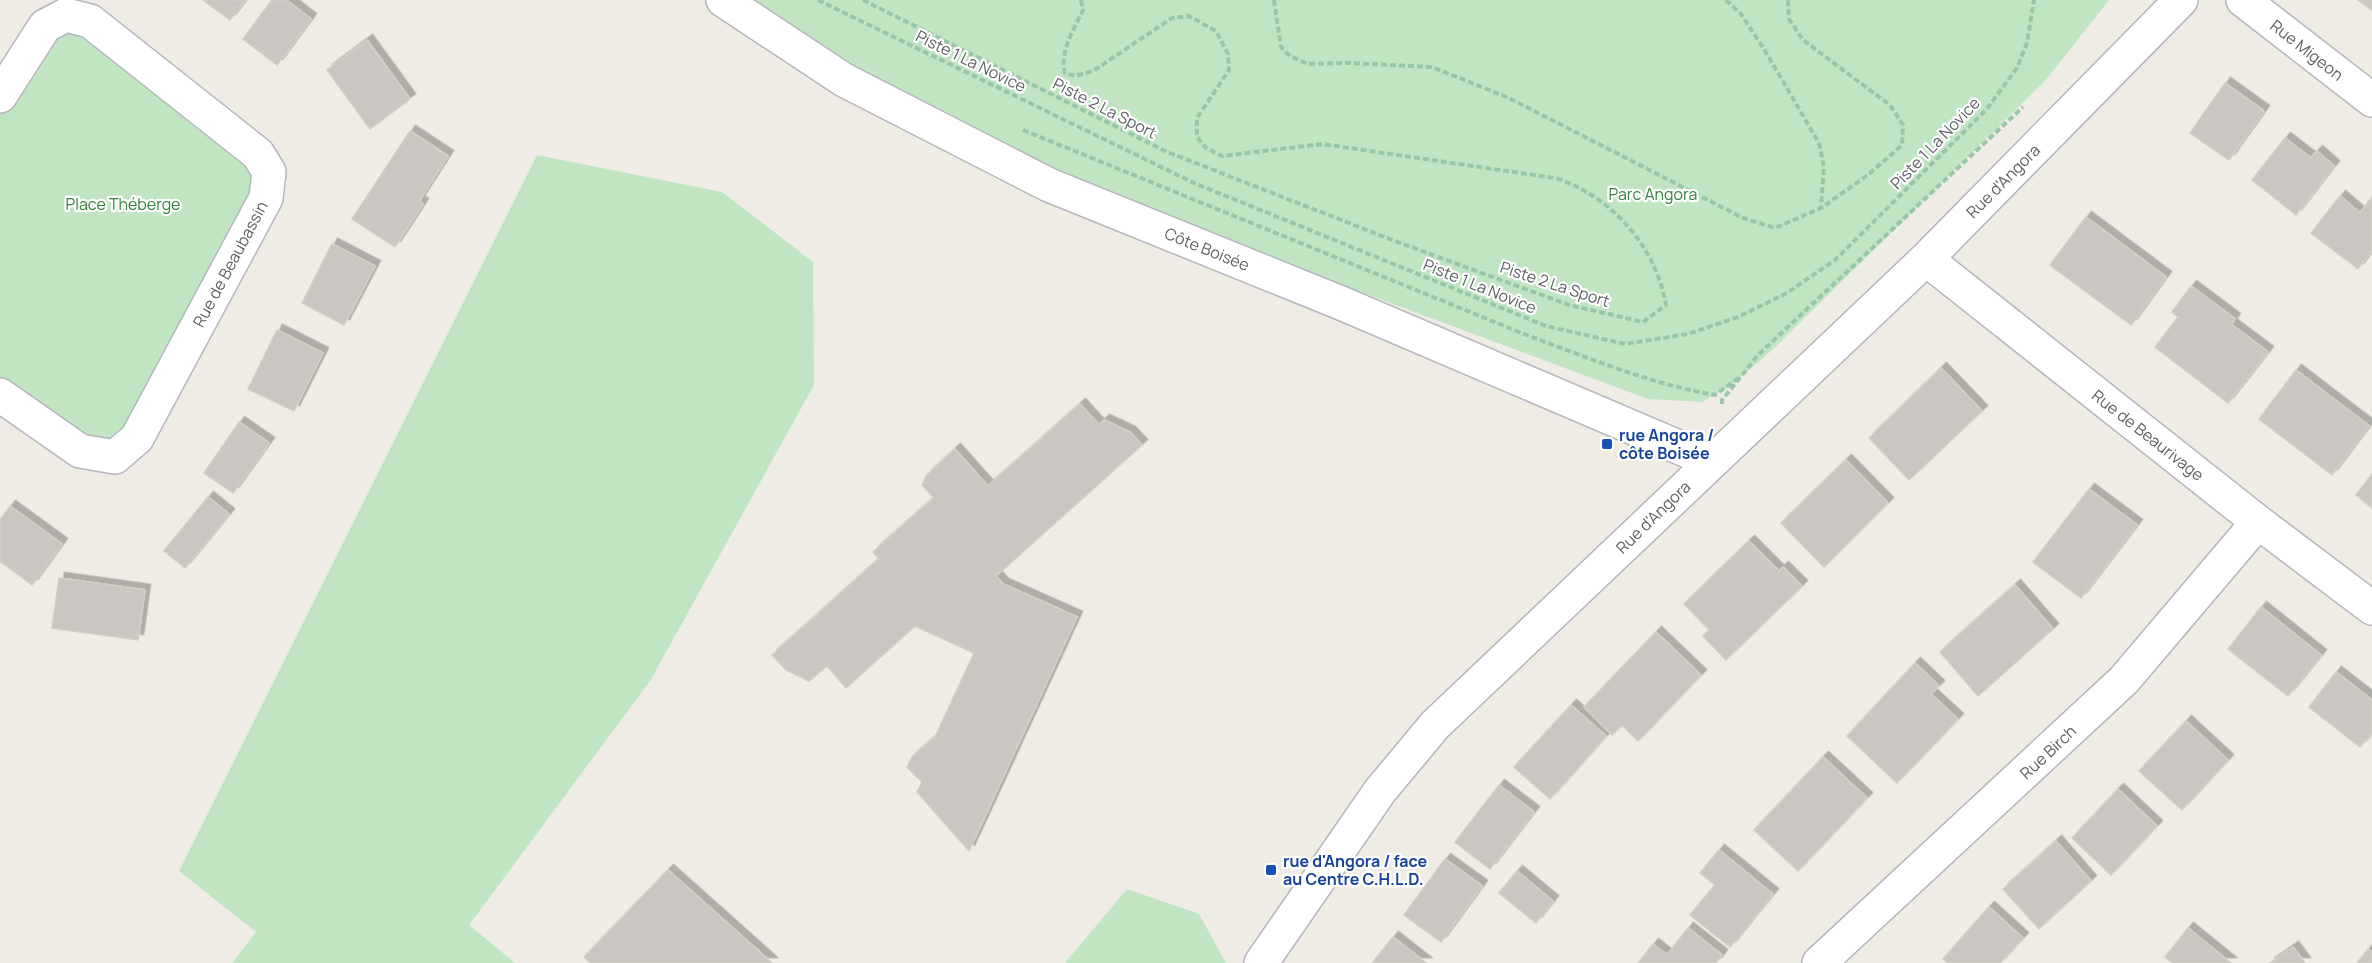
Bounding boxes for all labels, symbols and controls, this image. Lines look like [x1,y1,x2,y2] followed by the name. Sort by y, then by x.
[2266,15,2348,85] street label: Rue Migeon
[912,25,1030,97] street label: Piste 1 La Novice
[1049,72,1161,144] street label: Piste 2 La Sport
[1885,92,1985,194] street label: Piste 1 La Novice
[1961,139,2045,223] street label: Rue d'Angora
[1609,183,1697,205] park label: Parc Angora
[66,193,180,215] park label: Place Théberge
[187,197,273,331] street label: Rue de Beaubassin
[1161,222,1253,276] street label: Côte Boisée
[1420,253,1540,319] street label: Piste 1 La Novice
[1497,256,1613,312] street label: Piste 2 La Sport
[2087,384,2209,486] street label: Rue de Beaurivage
[1619,424,1714,464] place label: rue Angora / côte Boisée
[1600,437,1614,451] marker: rue Angora / côte Boisée
[1611,476,1695,558] street label: Rue d'Angora
[2015,720,2081,784] street label: Rue Birch
[1283,850,1428,890] place label: rue d'Angora / face au Centre C.H.L.D.
[1264,863,1278,877] marker: rue d'Angora / face au Centre C.H.L.D.

